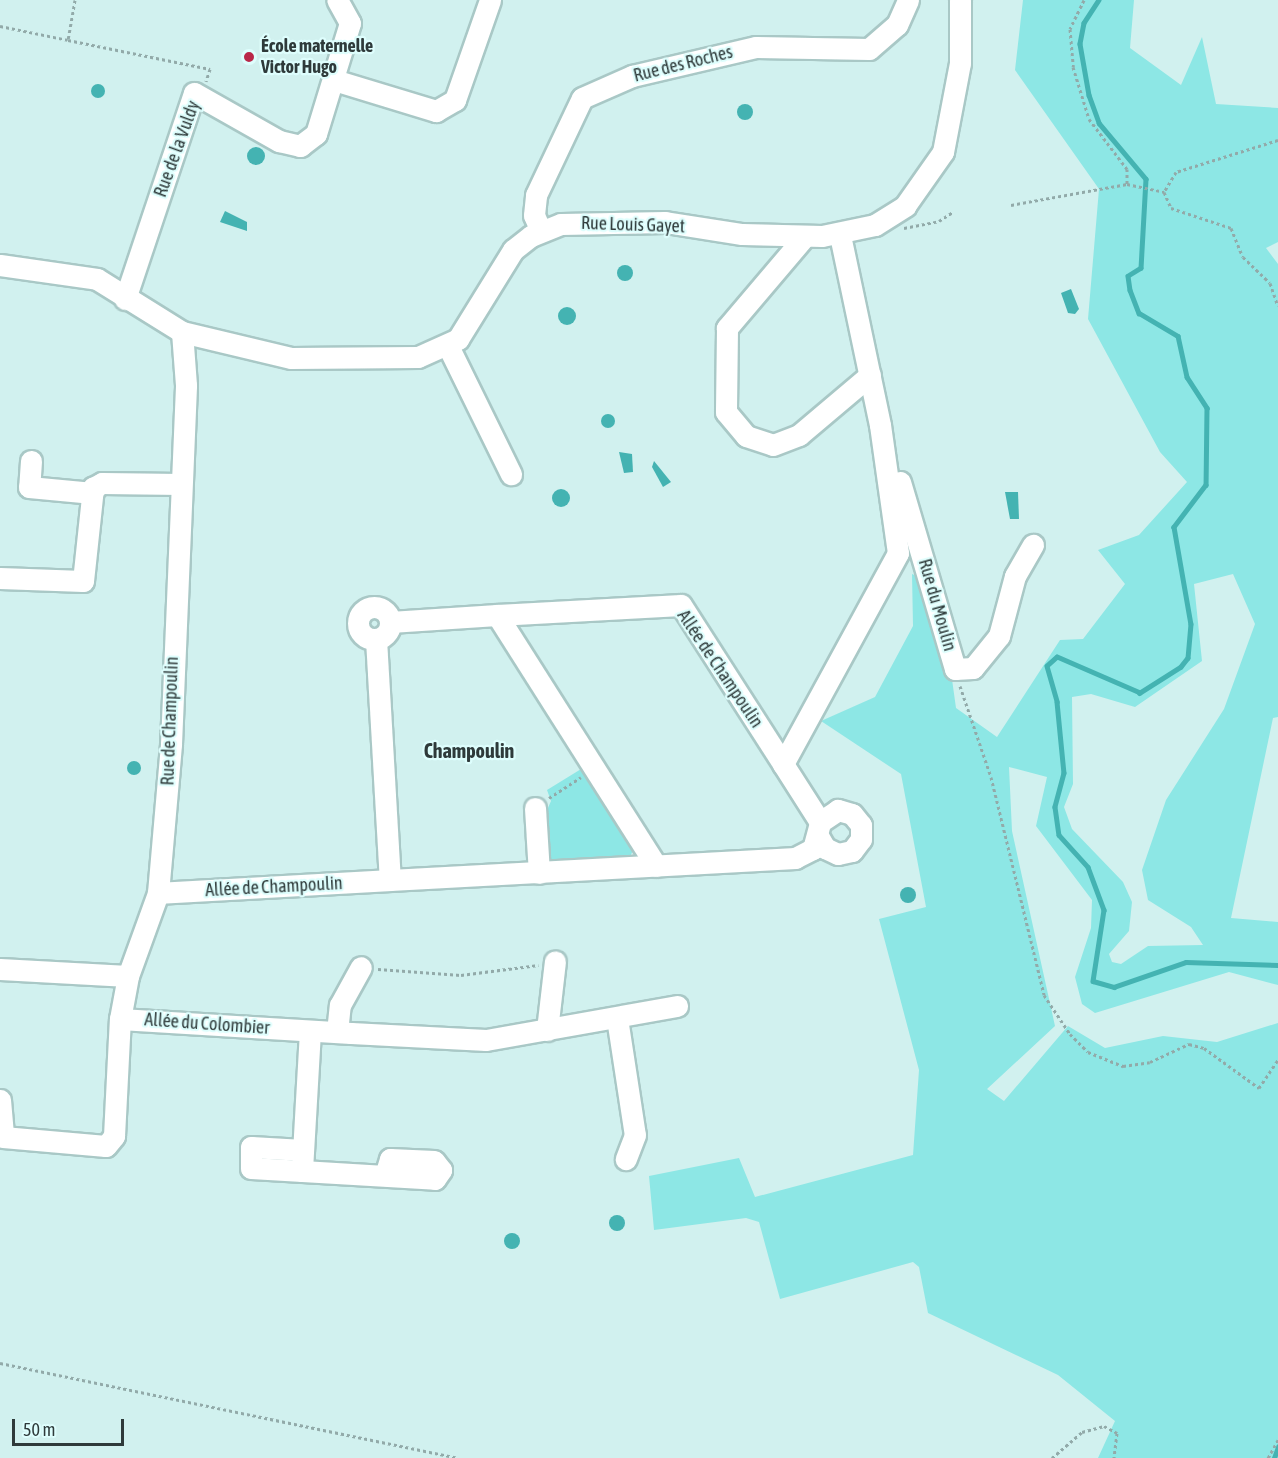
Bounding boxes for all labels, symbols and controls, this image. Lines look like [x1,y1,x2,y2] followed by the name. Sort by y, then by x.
[261,36,373,78] place label: École maternelle Victor Hugo
[631,41,735,87] street label: Rue des Roches
[242,50,256,64] marker: École maternelle Victor Hugo
[150,98,204,200] street label: Rue de la Vuldy
[581,212,685,238] street label: Rue Louis Gayet
[914,556,960,654] street label: Rue du Moulin
[673,606,767,732] street label: Allée de Champoulin
[157,656,183,786] street label: Rue de Champoulin
[424,738,514,762] district label: Champoulin
[205,873,343,901] street label: Allée de Champoulin
[144,1009,270,1039] street label: Allée du Colombier
[15,1407,128,1445] scale bar
[23,1419,55,1440] text: 50 m

